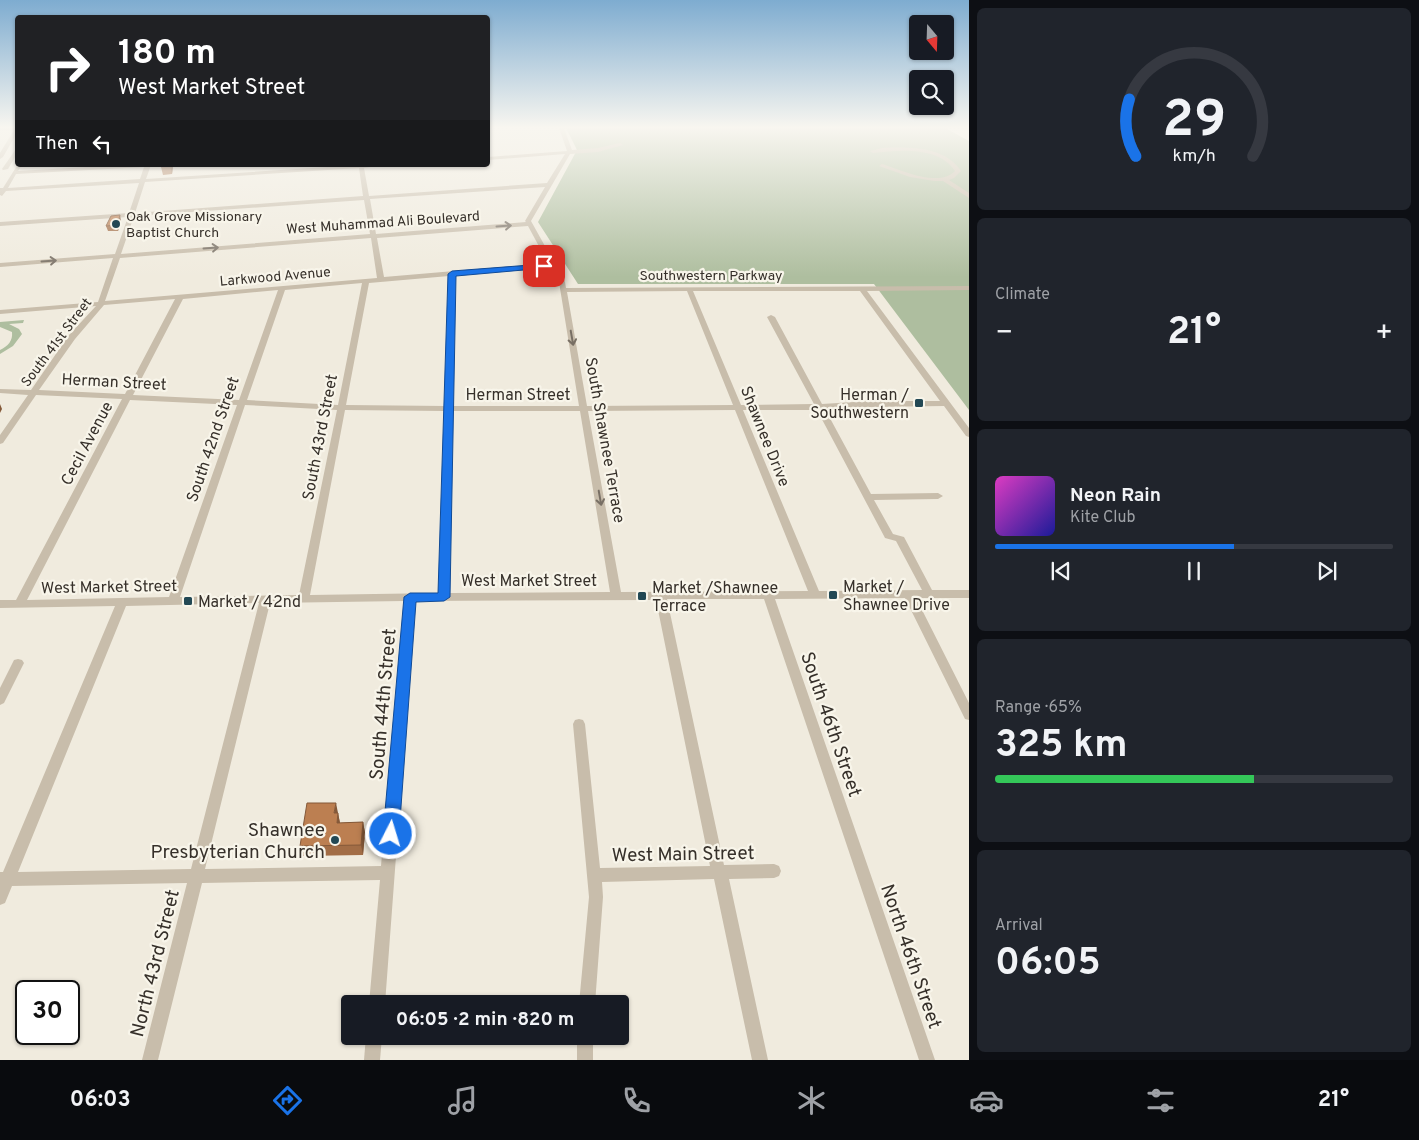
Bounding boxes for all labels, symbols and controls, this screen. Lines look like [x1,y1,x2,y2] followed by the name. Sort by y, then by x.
[909,15,954,60] north arrow
[909,15,954,115] map controls
[118,32,216,76] text: 180 m
[35,35,100,100] icon: right
[909,70,954,115] button: search
[118,75,305,102] text: West Market Street
[1162,89,1226,155] text: 29
[88,130,116,158] icon: left
[35,132,78,156] text: Then
[1172,145,1216,168] text: km/h
[286,208,480,239] street label: West Muhammad Ali Boulevard
[126,209,262,242] place label: Oak Grove Missionary Baptist Church
[110,218,122,230] marker: Oak Grove Missionary Baptist Church
[496,221,512,230] one-way arrow
[202,244,218,253] one-way arrow
[523,245,565,287] pin
[530,252,558,280] icon: arrive
[40,256,56,266] one-way arrow
[219,264,331,291] street label: Larkwood Avenue
[640,268,782,285] street label: Southwestern Parkway
[995,285,1050,305] text: Climate
[18,295,96,391] street label: South 41st Street
[1167,309,1221,358] text: 21°
[995,316,1013,352] text: −
[1375,316,1393,352] text: +
[567,329,577,345] one-way arrow
[580,356,628,525] street label: South Shawnee Terrace
[61,370,167,396] street label: Herman Street
[299,373,343,502] street label: South 43rd Street
[183,374,245,505] street label: South 42nd Street
[735,383,793,490] street label: Shawnee Drive
[465,386,571,406] street label: Herman Street
[810,386,909,424] place label: Herman / Southwestern
[913,397,925,409] marker: Herman / Southwestern
[57,399,118,489] street label: Cecil Avenue
[1070,484,1161,508] text: Neon Rain
[596,489,606,505] one-way arrow
[1070,508,1135,528] text: Kite Club
[1047,557,1075,585] icon: previous
[1180,557,1208,585] icon: pause
[1313,557,1341,585] icon: next
[461,572,597,592] street label: West Market Street
[41,577,177,599] street label: West Market Street
[843,578,950,616] place label: Market / Shawnee Drive
[652,579,778,617] place label: Market /Shawnee Terrace
[827,589,839,601] marker: Market / Shawnee Drive
[636,590,648,602] marker: Market /Shawnee Terrace
[198,593,301,613] place label: Market / 42nd
[182,595,194,607] marker: Market / 42nd
[365,627,403,781] street label: South 44th Street
[794,649,866,800] street label: South 46th Street
[995,698,1082,718] text: Range · 65%
[995,722,1128,771] text: 325 km
[364,807,416,859] position arrow
[150,819,325,865] place label: Shawnee Presbyterian Church
[329,834,341,846] marker: Shawnee Presbyterian Church
[611,842,755,868] street label: West Main Street
[874,881,946,1032] street label: North 46th Street
[126,887,186,1040] street label: North 43rd Street
[995,916,1043,936] text: Arrival
[995,940,1101,989] text: 06:05
[15,980,80,1045] speed limit sign: 30
[396,1008,574,1032] text: 06:05 · 2 min · 820 m
[270,1083,305,1118] icon: directions
[445,1083,480,1118] icon: music
[619,1083,654,1118] icon: phone
[794,1083,829,1118] icon: climate
[969,1083,1004,1118] icon: car
[1143,1083,1178,1118] icon: filters
[70,1087,131,1114] text: 06:03
[1318,1087,1349,1114] text: 21°

